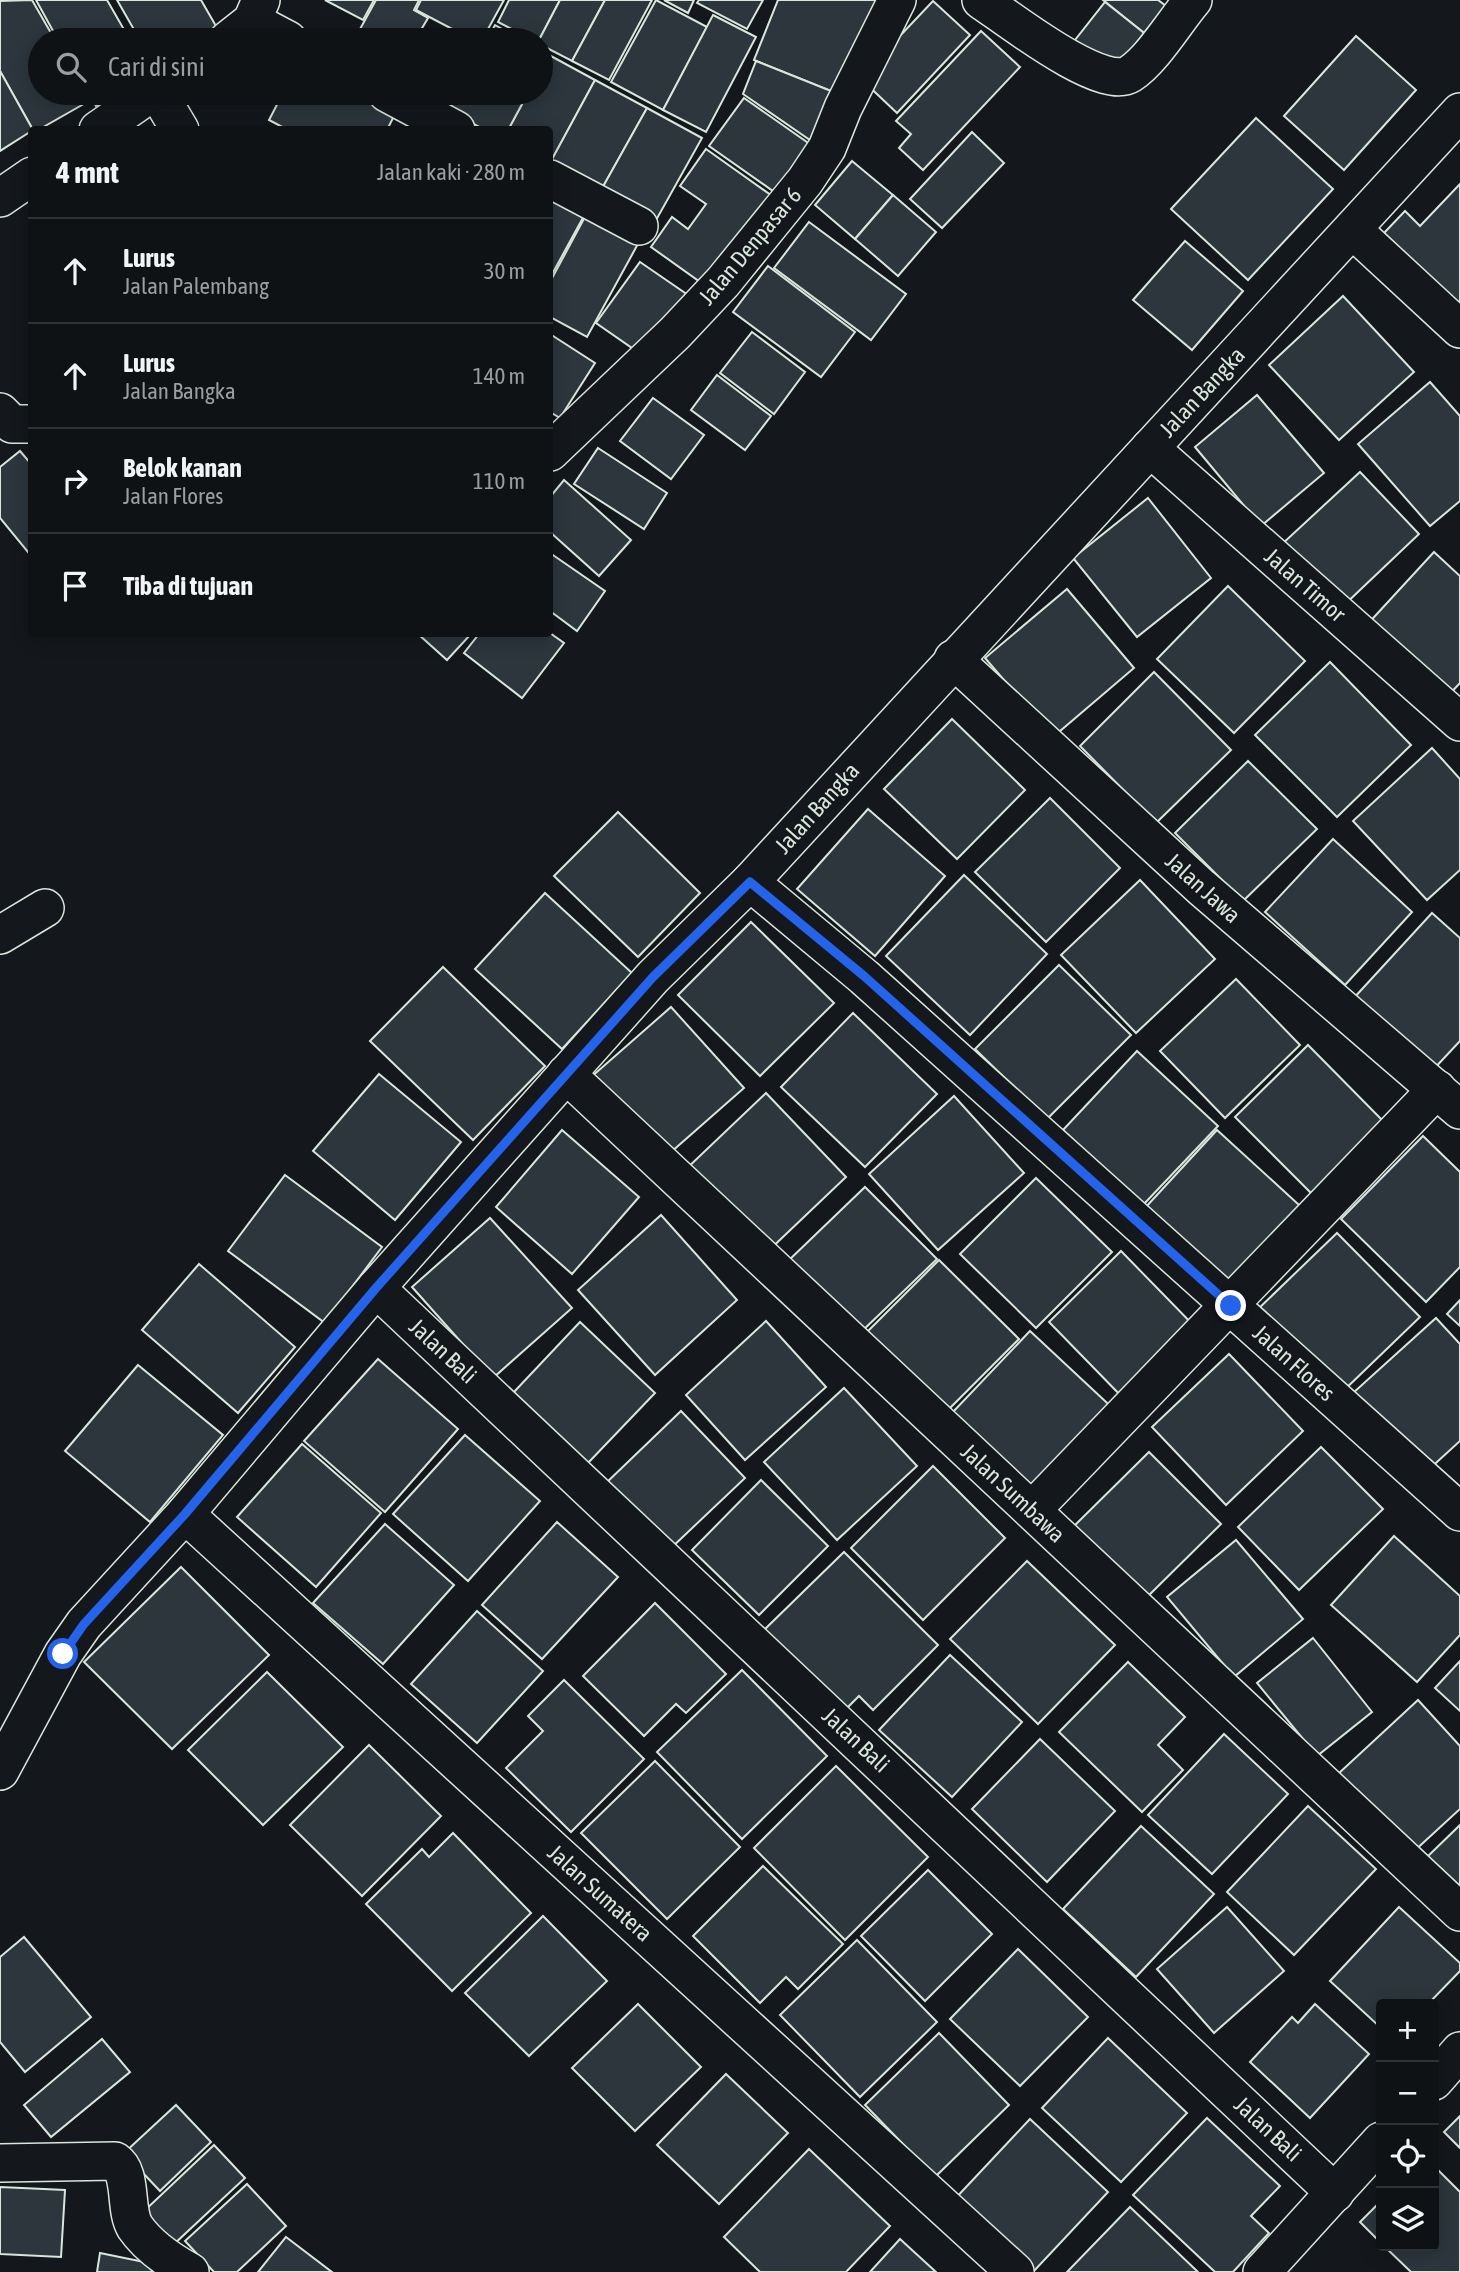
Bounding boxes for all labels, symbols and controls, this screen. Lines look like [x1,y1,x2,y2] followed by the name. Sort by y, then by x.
[28,28,553,105] search box
[52,48,90,86] icon: search
[108,52,205,82] text: Cari di sini
[56,155,119,189] text: 4 mnt
[377,159,525,185] text: Jalan kaki · 280 m
[694,182,806,310] street label: Jalan Denpasar 6
[123,243,175,273] text: Lurus
[56,252,94,290] icon: ahead
[484,258,525,284] text: 30 m
[123,273,269,299] text: Jalan Palembang
[1154,342,1250,442] street label: Jalan Bangka
[123,348,175,378] text: Lurus
[56,357,94,395] icon: ahead
[473,363,525,389] text: 140 m
[123,378,236,404] text: Jalan Bangka
[123,453,242,483] text: Belok kanan
[56,462,94,500] icon: right
[473,468,525,494] text: 110 m
[123,483,223,509] text: Jalan Flores
[1259,543,1352,628] street label: Jalan Timor
[56,567,94,605] icon: arrive
[123,571,253,601] text: Tiba di tujuan
[770,757,864,859] street label: Jalan Bangka
[1160,848,1246,928] street label: Jalan Jawa
[1215,1290,1246,1321] route end
[404,1313,482,1389] street label: Jalan Bali
[1248,1320,1340,1406] street label: Jalan Flores
[956,1438,1070,1548] street label: Jalan Sumbawa
[47,1638,78,1669] route start
[817,1702,895,1778] street label: Jalan Bali
[543,1840,657,1946] street label: Jalan Sumatera
[1376,1999,1439,2251] map controls
[1376,1999,1439,2062] button: +
[1376,2062,1439,2125] button: −
[1229,2091,1307,2167] street label: Jalan Bali
[1376,2125,1439,2188] button: locate
[1376,2188,1439,2251] button: layers

